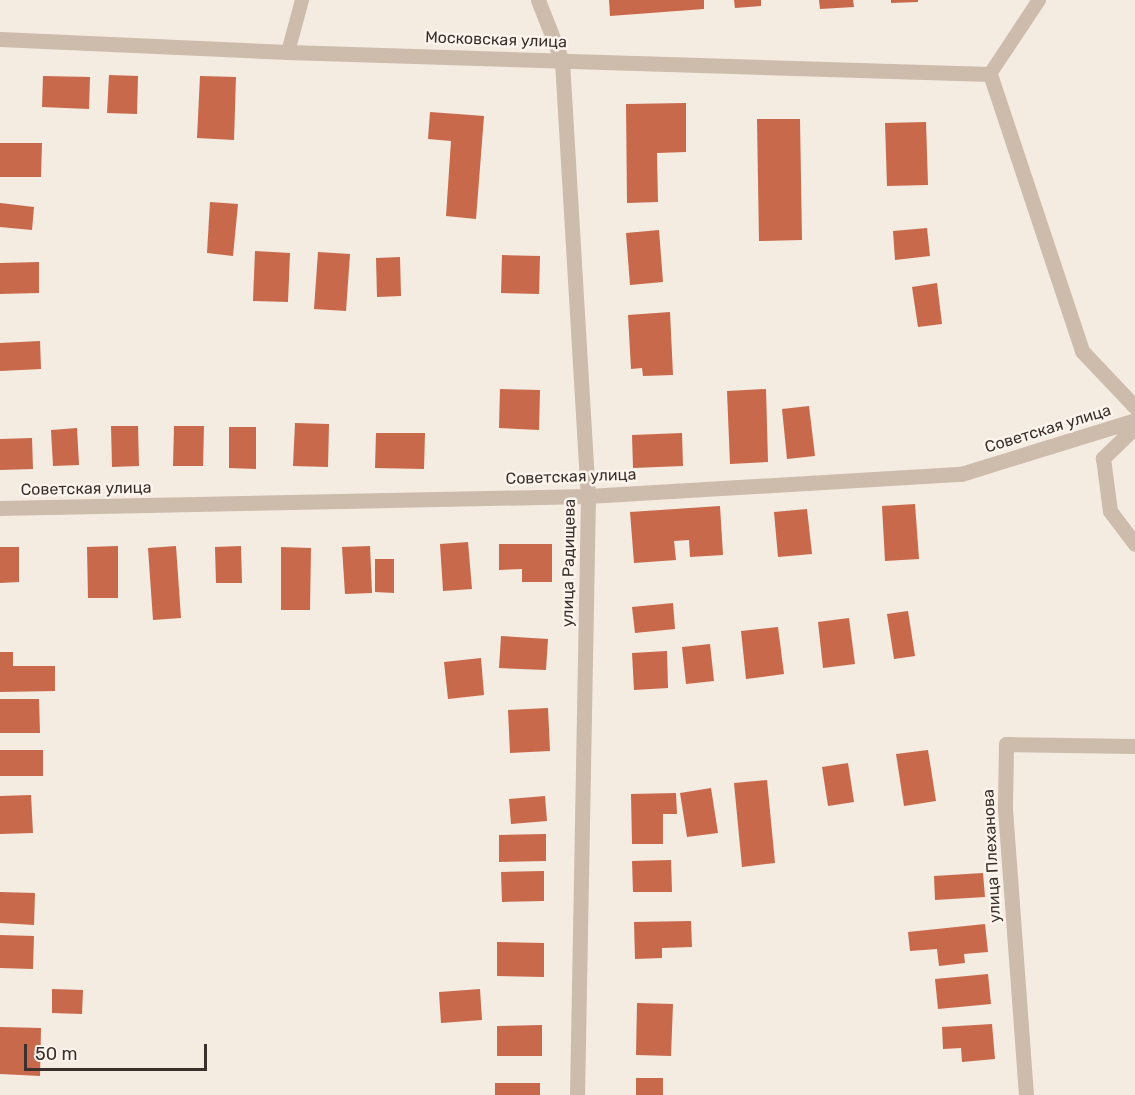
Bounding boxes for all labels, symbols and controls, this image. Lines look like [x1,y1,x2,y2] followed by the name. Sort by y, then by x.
[425,28,567,52] street label: Московская улица
[983,401,1113,457] street label: Советская улица
[505,465,637,489] street label: Советская улица
[20,478,152,500] street label: Советская улица
[558,499,580,627] street label: улица Радищева
[979,789,1005,923] street label: улица Плеханова
[27,1032,210,1070] scale bar
[35,1043,78,1065] text: 50 m

